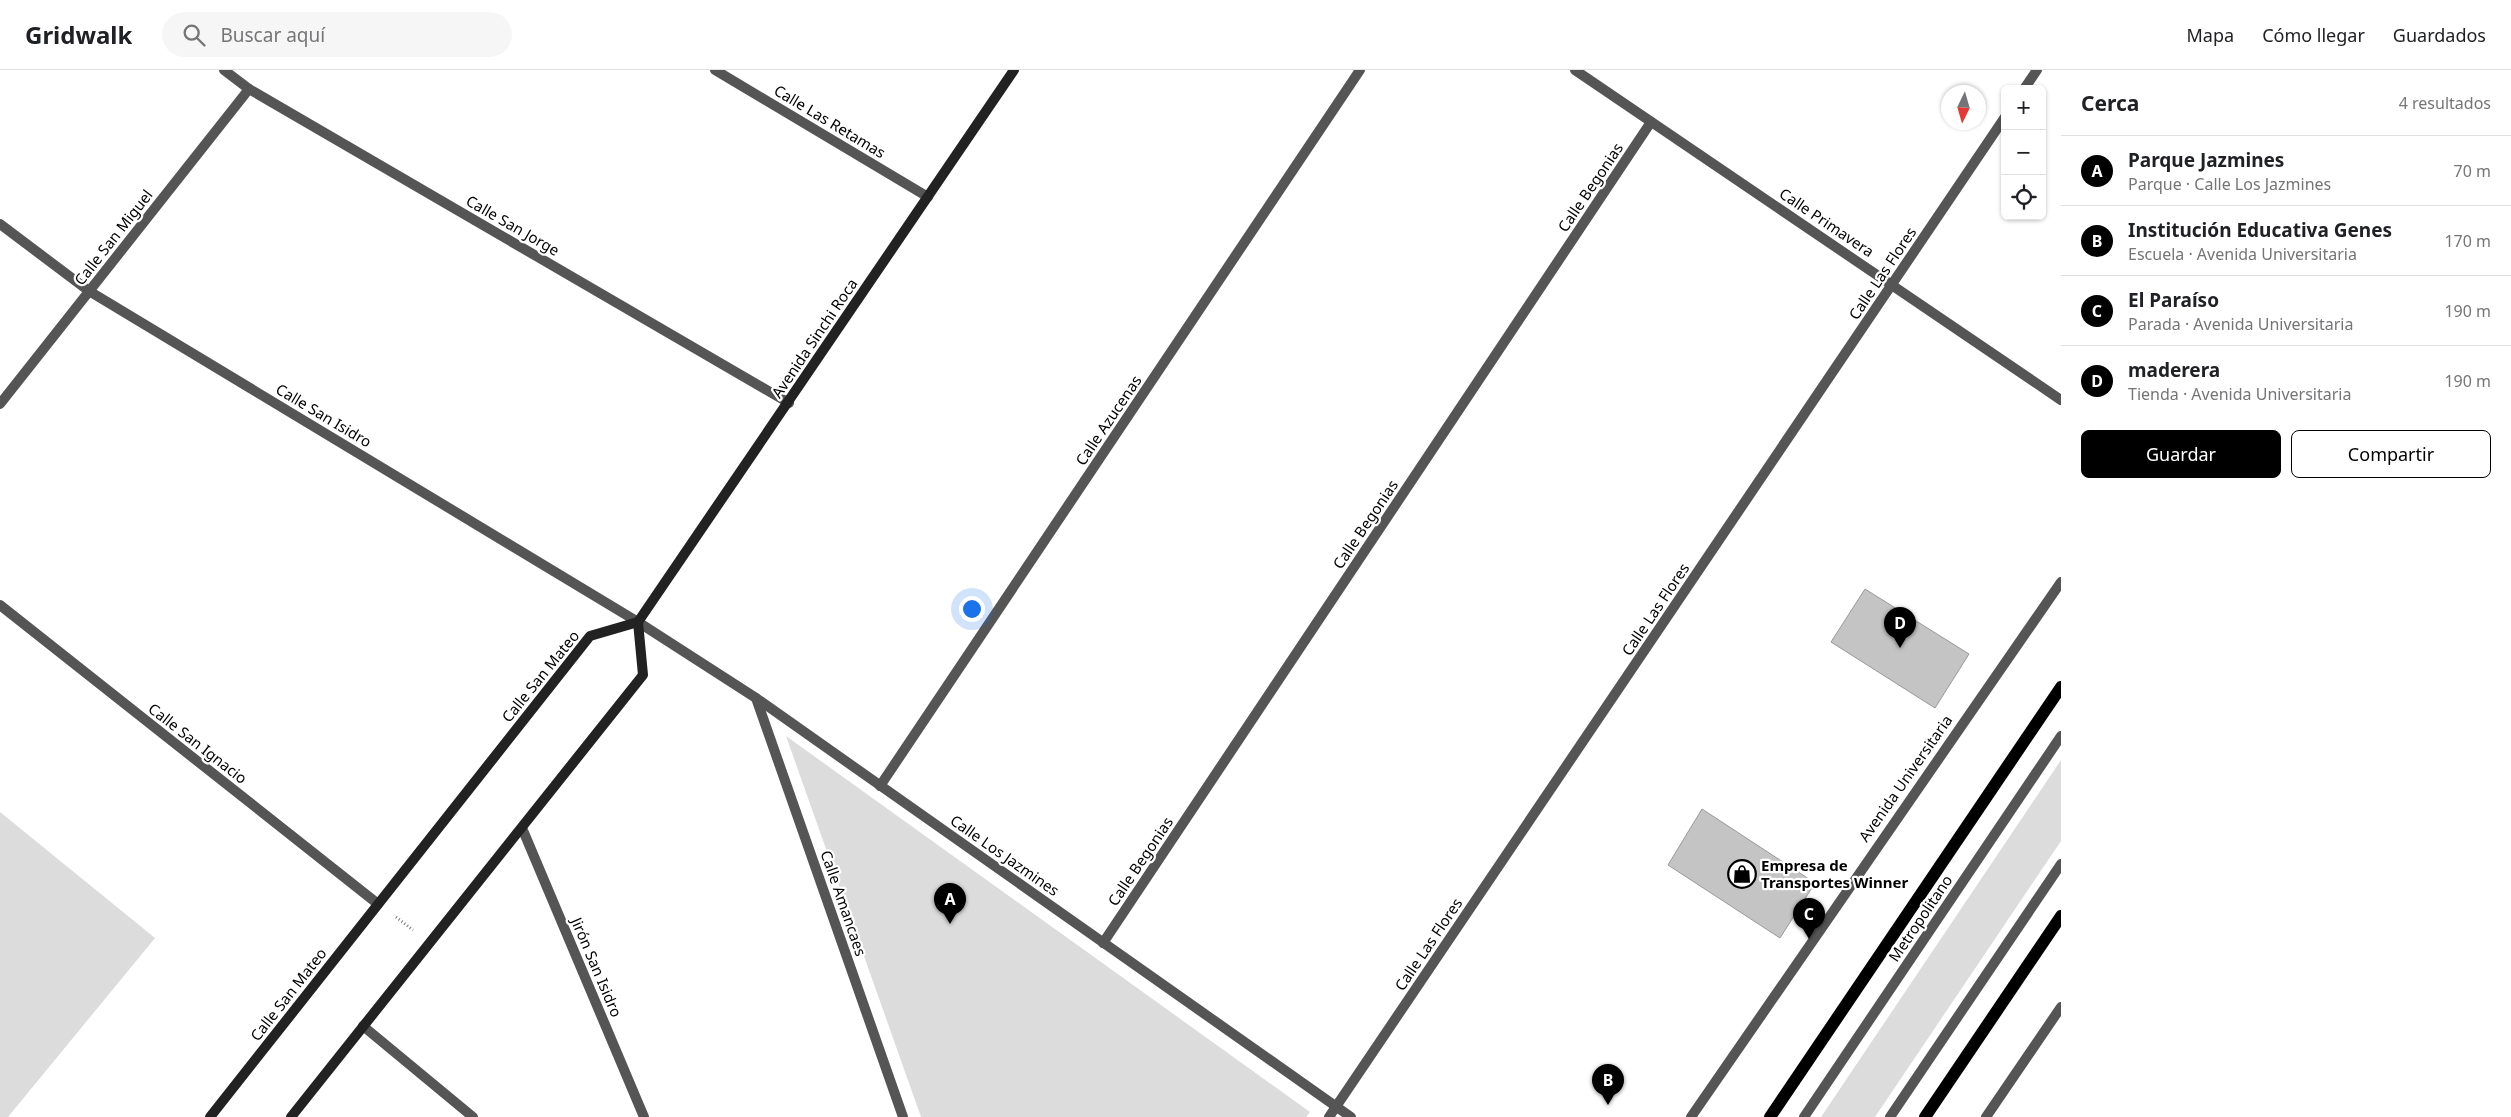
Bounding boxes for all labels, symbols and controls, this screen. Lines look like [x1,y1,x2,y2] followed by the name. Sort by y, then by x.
[162,12,512,57] search box
[25,18,132,51] text: Gridwalk
[180,21,208,49] icon: search
[220,22,325,48] text: Buscar aquí
[2187,23,2234,47] text: Mapa
[2262,23,2365,47] text: Cómo llegar
[2393,23,2486,47] text: Guardados
[771,80,889,162] street label: Calle Las Retamas
[1941,85,1986,130] north arrow
[2001,85,2046,220] map controls
[2001,85,2046,130] button: +
[2081,89,2139,117] text: Cerca
[2399,92,2491,114] text: 4 resultados
[2001,130,2046,175] button: −
[1553,139,1627,235] street label: Calle Begonias
[2128,147,2284,173] text: Parque Jazmines
[2091,160,2103,182] text: A
[2454,160,2491,182] text: 70 m
[2128,173,2331,195] text: Parque · Calle Los Jazmines
[2001,175,2046,220] button: locate
[1776,183,1878,261] street label: Calle Primavera
[69,185,157,289] street label: Calle San Miguel
[463,190,563,260] street label: Calle San Jorge
[2128,217,2392,243] text: Institución Educativa Genes
[1844,223,1920,323] street label: Calle Las Flores
[2092,230,2102,252] text: B
[2444,230,2491,252] text: 170 m
[2128,243,2357,265] text: Escuela · Avenida Universitaria
[767,274,861,402] street label: Avenida Sinchi Roca
[2128,287,2219,313] text: El Paraíso
[2092,300,2102,322] text: C
[2444,300,2491,322] text: 190 m
[2128,313,2353,335] text: Parada · Avenida Universitaria
[2128,357,2220,383] text: maderera
[2091,370,2103,392] text: D
[2444,370,2491,392] text: 190 m
[1071,371,1145,469] street label: Calle Azucenas
[272,379,376,451] street label: Calle San Isidro
[2128,383,2351,405] text: Tienda · Avenida Universitaria
[2081,430,2281,478] button: Guardar
[2291,430,2491,478] button: Compartir
[1328,476,1402,572] street label: Calle Begonias
[1617,559,1693,659] street label: Calle Las Flores
[959,596,985,622] your location
[1884,607,1916,648] pin: D
[497,626,583,726] street label: Calle San Mateo
[145,698,251,788] street label: Calle San Ignacio
[1854,711,1956,845] street label: Avenida Universitaria
[947,810,1063,900] street label: Calle Los Jazmines
[1103,813,1177,909] street label: Calle Begonias
[817,847,871,959] street label: Calle Amancaes
[1761,855,1908,892] place label: Empresa de Transportes Winner
[1727,859,1757,889] shop icon: Empresa de Transportes Winner
[1884,871,1956,965] street label: Metropolitano
[934,883,966,924] pin: A
[1390,894,1466,994] street label: Calle Las Flores
[1793,898,1825,939] pin: C
[566,912,627,1020] street label: Jirón San Isidro
[245,943,331,1045] street label: Calle San Mateo
[1592,1064,1624,1105] pin: B

